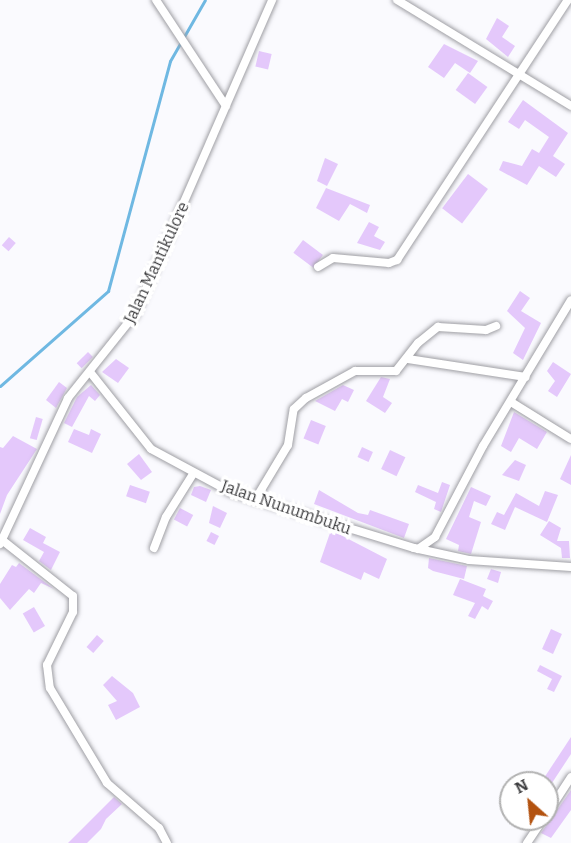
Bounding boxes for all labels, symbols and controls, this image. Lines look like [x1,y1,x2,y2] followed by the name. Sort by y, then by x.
[120,199,194,327] street label: Jalan Mantikulore
[219,477,353,539] street label: Jalan Nunumbuku
[499,771,559,831] north arrow
[512,775,531,798] text: N

